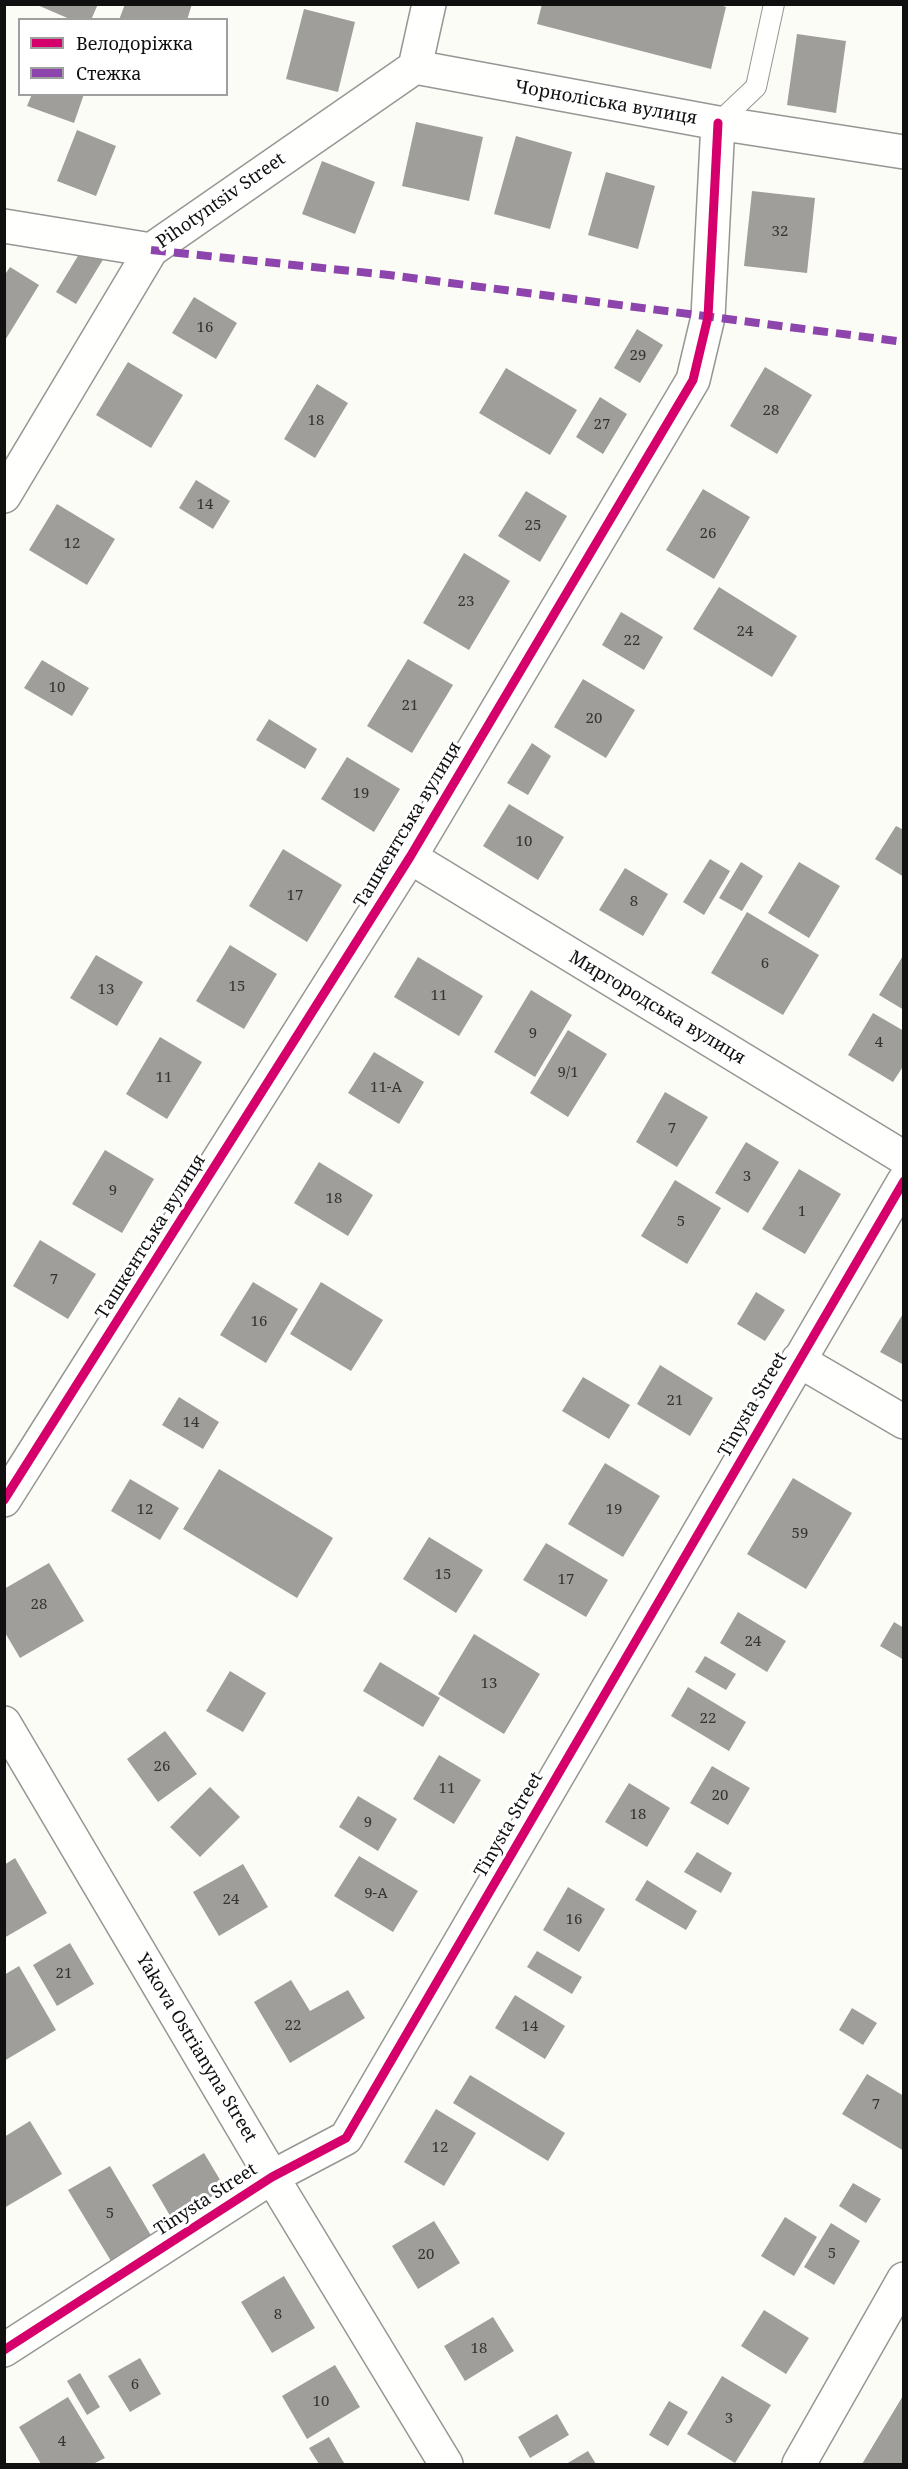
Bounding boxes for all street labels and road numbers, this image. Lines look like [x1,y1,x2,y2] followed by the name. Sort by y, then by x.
[513,76,699,130] street label: Чорноліська вулиця
[153,149,289,253] street label: Pihotyntsiv Street
[350,738,466,912] street label: Ташкентська вулиця
[565,947,749,1069] street label: Миргородська вулиця
[92,1151,210,1323] street label: Ташкентська вулиця
[714,1349,792,1461] street label: Tinysta Street
[470,1769,548,1881] street label: Tinysta Street
[131,1950,261,2146] street label: Yakova Ostrianyna Street
[151,2159,261,2241] street label: Tinysta Street

